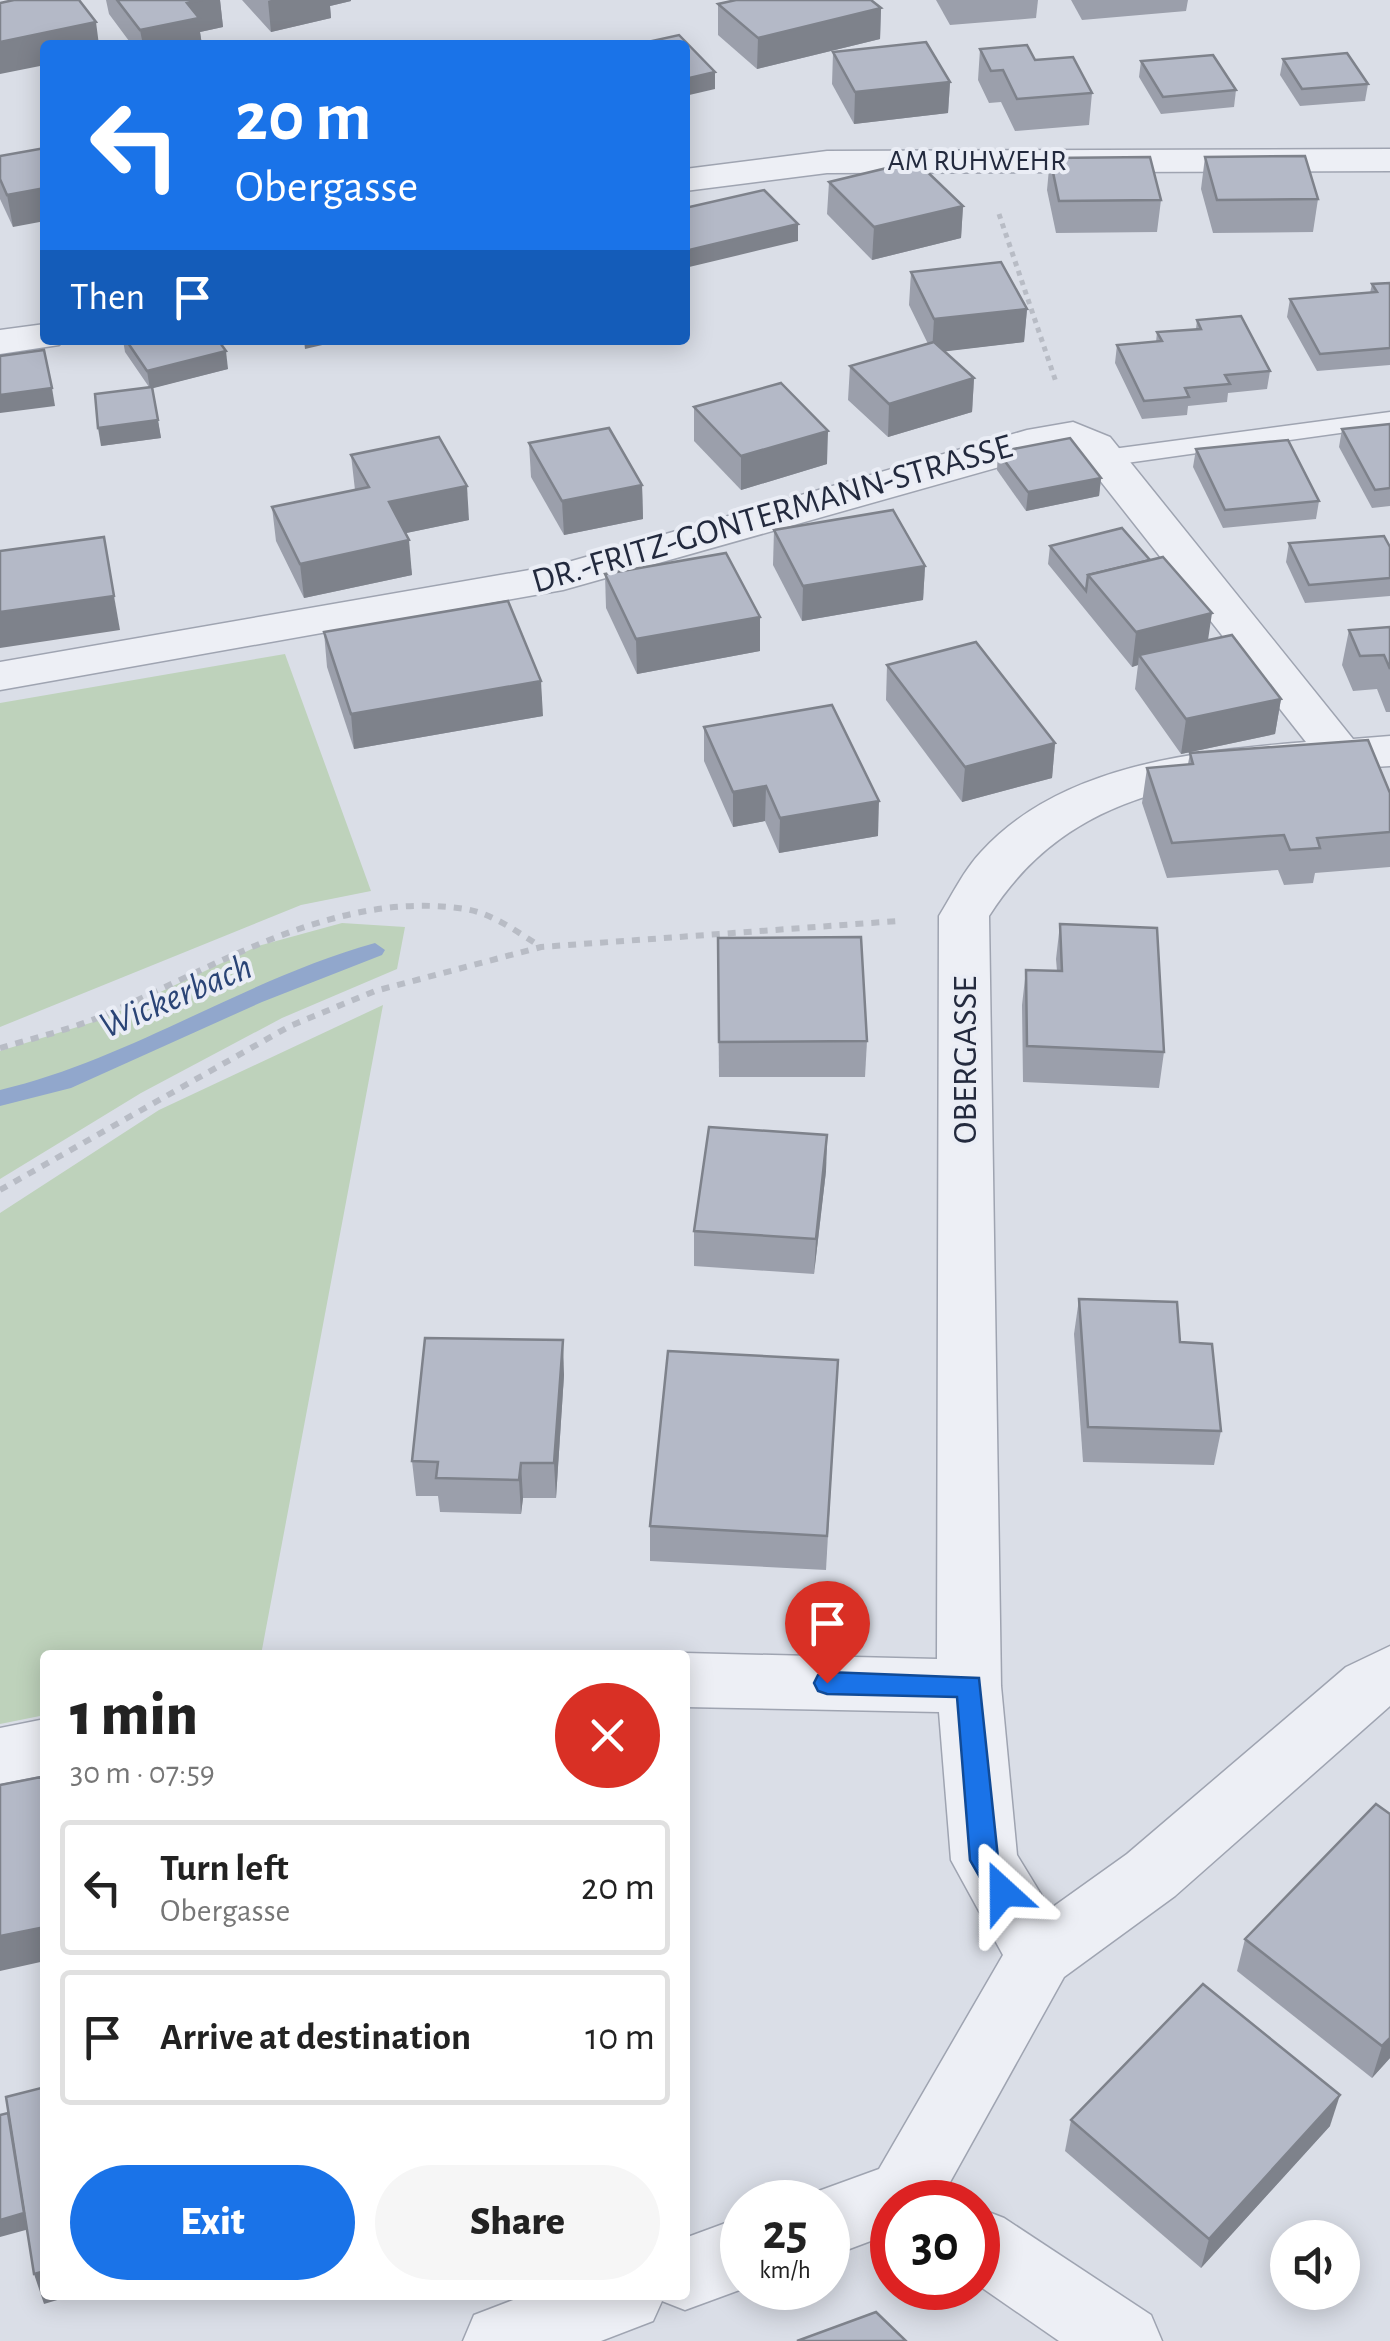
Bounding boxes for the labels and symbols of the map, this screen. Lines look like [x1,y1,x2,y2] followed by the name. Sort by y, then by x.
[887,146,1067,176] street label: AM RUHWEHR
[528,429,1016,599] street label: DR.-FRITZ-GONTERMANN-STRASSE
[94,948,258,1046] water label: Wickerbach
[948,976,983,1144] street label: OBERGASSE
[785,1581,870,1684] pin
[951,1840,1055,1944] position arrow
[870,2180,1000,2310] speed limit sign: 30

